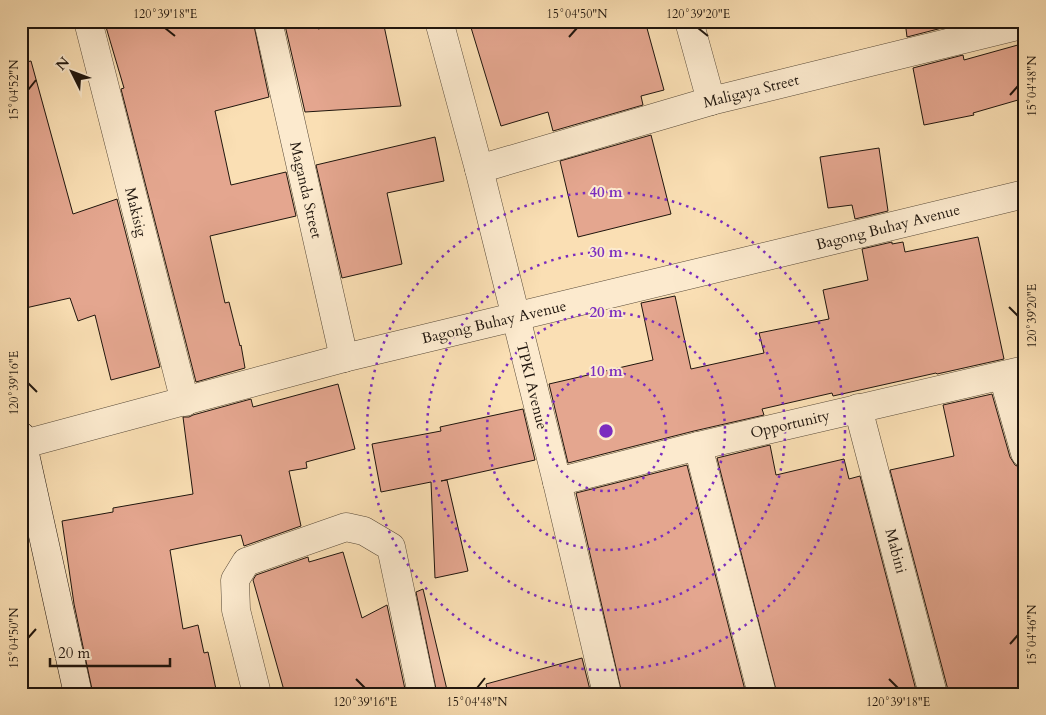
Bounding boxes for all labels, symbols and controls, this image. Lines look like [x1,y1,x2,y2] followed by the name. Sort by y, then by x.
[133,6,197,22] text: 120°39'18"E
[547,6,608,22] text: 15°04'50"N
[666,6,730,22] text: 120°39'20"E
[48,48,98,98] north arrow
[52,53,74,75] text: N
[1024,55,1040,116] text: 15°04'48"N
[6,59,22,120] text: 15°04'52"N
[701,69,801,113] street label: Maligaya Street
[285,140,327,241] street label: Maganda Street
[589,182,623,202] text: 40 m
[120,185,152,239] street label: Makisig
[814,199,962,255] street label: Bagong Buhay Avenue
[589,242,623,262] text: 30 m
[1024,284,1040,348] text: 120°39'20"E
[420,296,568,348] street label: Bagong Buhay Avenue
[589,302,623,322] text: 20 m
[512,340,552,432] street label: TPKI Avenue
[6,351,22,415] text: 120°39'16"E
[589,361,623,381] text: 10 m
[748,405,832,443] street label: Opportunity
[597,422,615,440] centre of rings
[880,526,912,576] street label: Mabini
[1024,604,1040,665] text: 15°04'46"N
[6,607,22,668] text: 15°04'50"N
[50,635,170,667] scale bar
[58,643,90,663] text: 20 m
[333,694,397,710] text: 120°39'16"E
[447,694,508,710] text: 15°04'48"N
[866,694,930,710] text: 120°39'18"E

